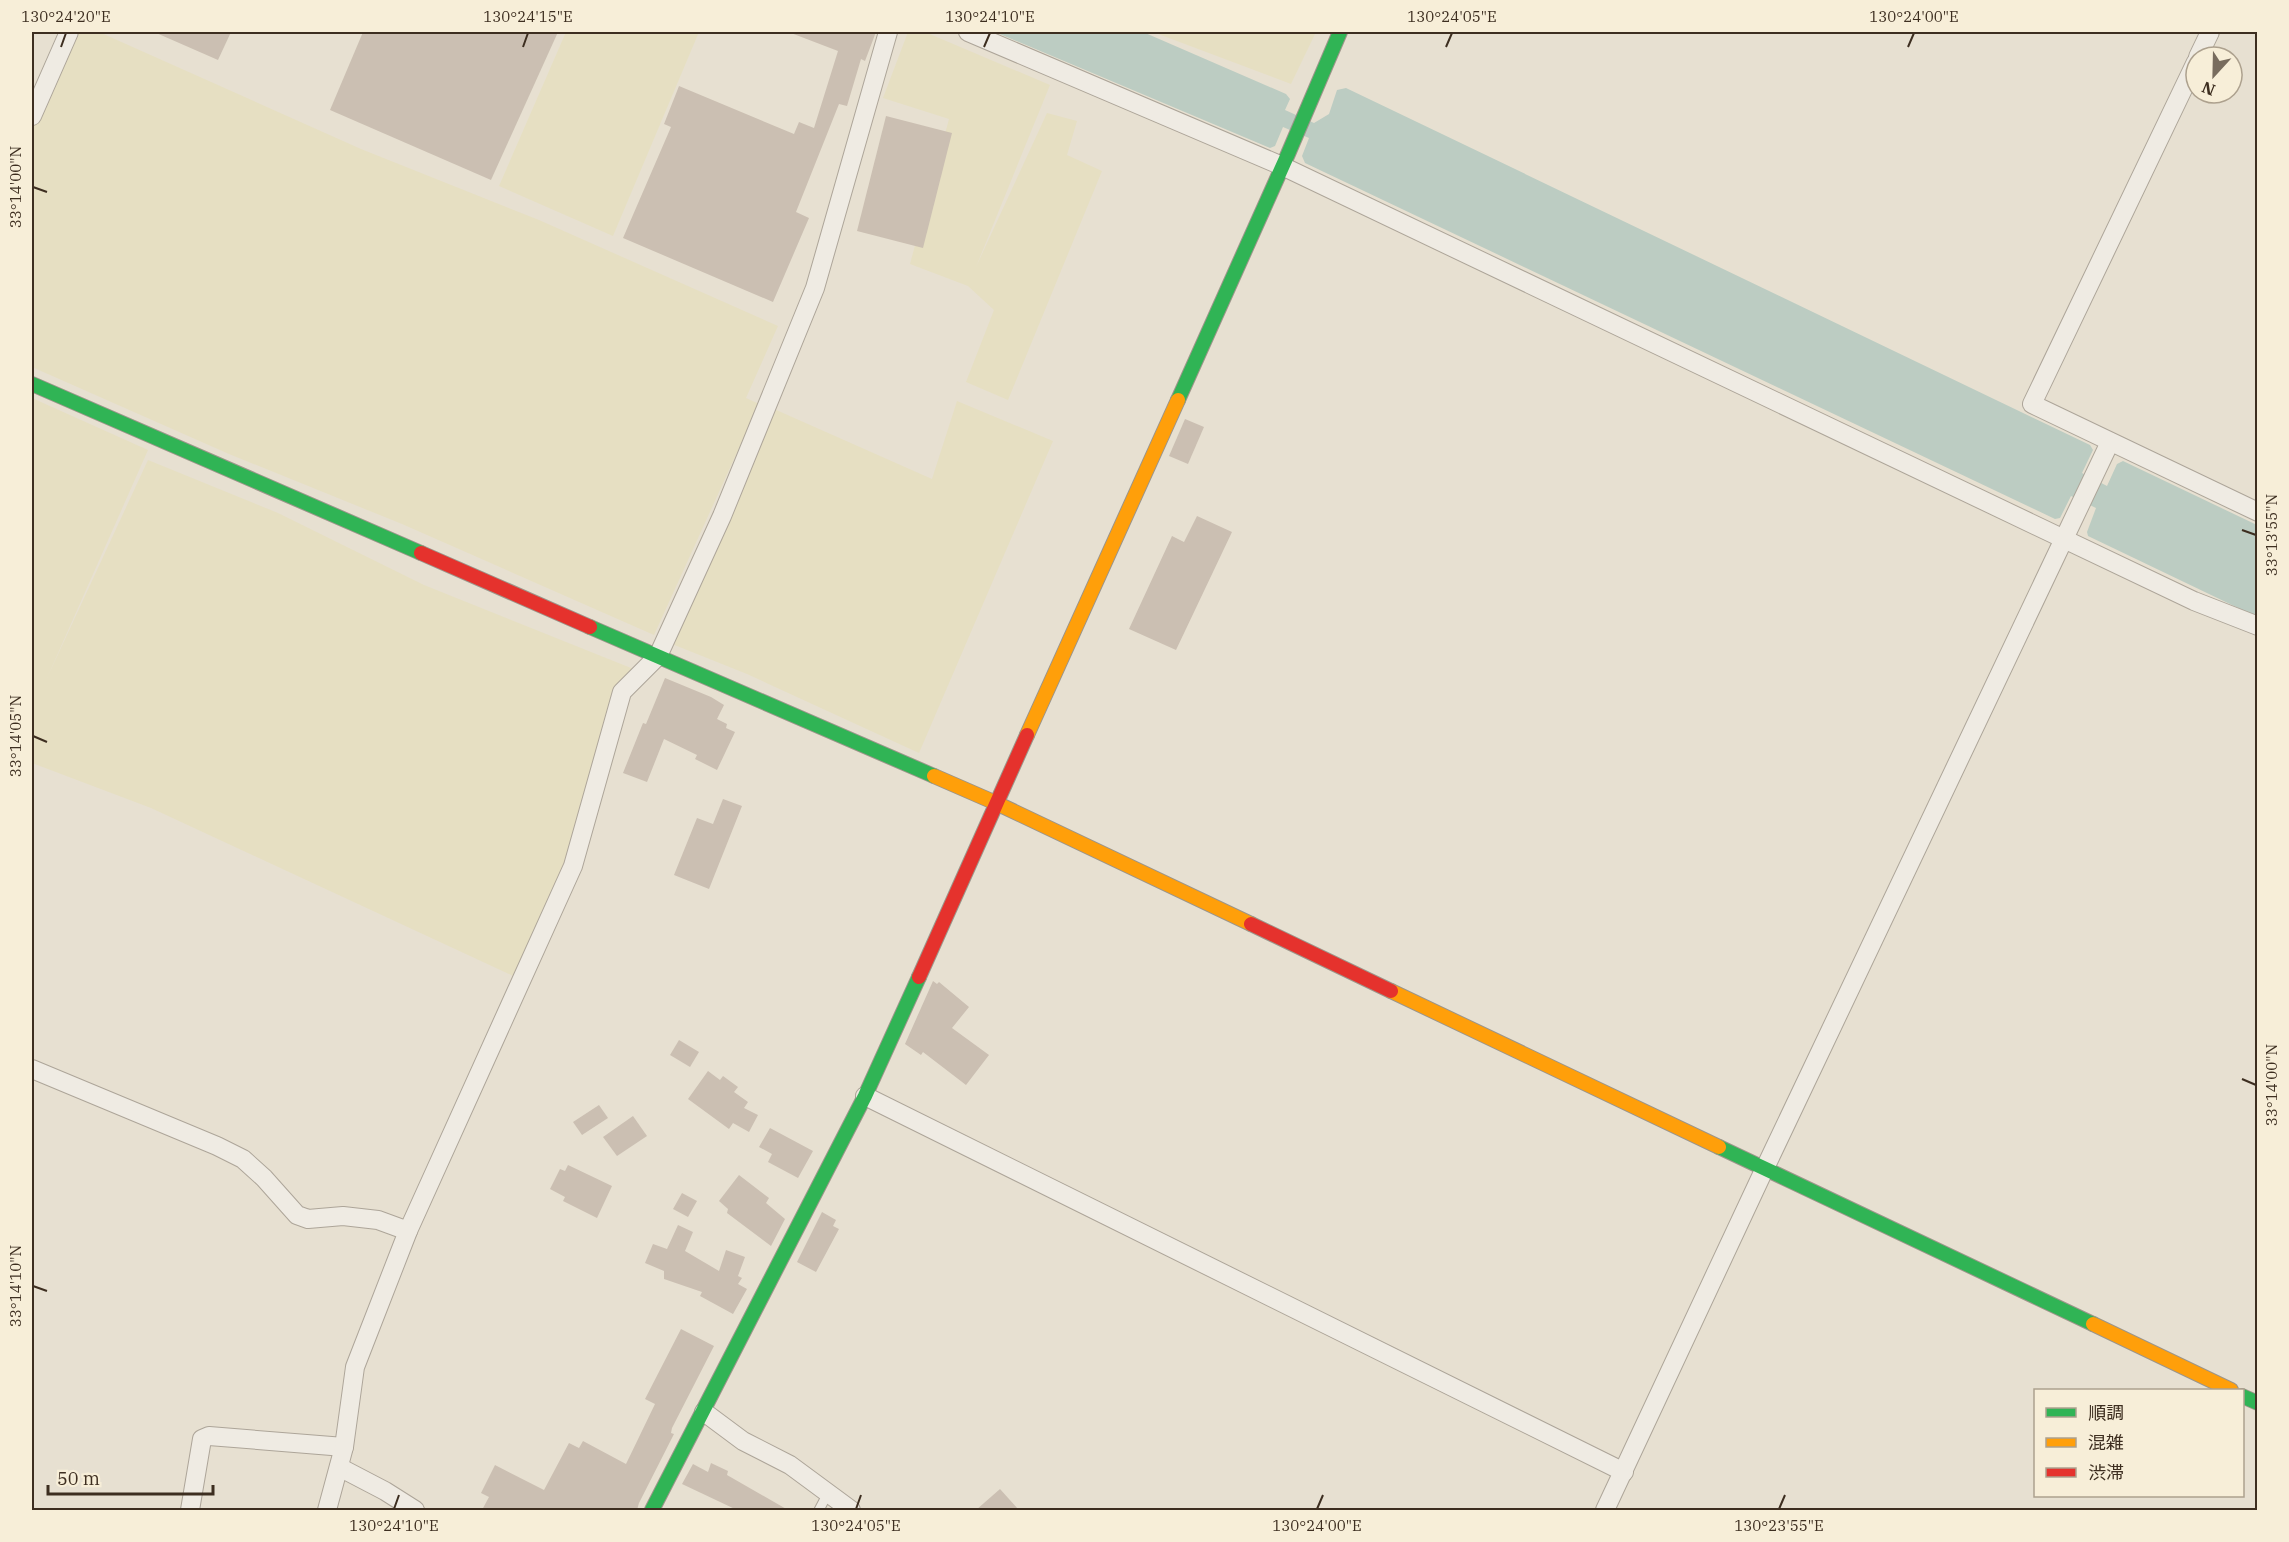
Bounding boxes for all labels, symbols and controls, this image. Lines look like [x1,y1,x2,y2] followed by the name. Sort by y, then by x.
[21,7,111,26] text: 130°24'20"E
[483,7,573,26] text: 130°24'15"E
[945,7,1035,26] text: 130°24'10"E
[1407,7,1497,26] text: 130°24'05"E
[1869,7,1959,26] text: 130°24'00"E
[2184,45,2244,105] north arrow
[2199,77,2218,101] text: N
[6,146,25,228] text: 33°14'00"N
[2262,494,2281,576] text: 33°13'55"N
[6,695,25,777] text: 33°14'05"N
[2262,1044,2281,1126] text: 33°14'00"N
[6,1245,25,1327] text: 33°14'10"N
[2034,1389,2244,1497] legend
[2088,1401,2124,1424] text: 順調
[2088,1431,2124,1454] text: 混雑
[48,1458,213,1496] scale bar
[2088,1461,2124,1484] text: 渋滞
[57,1467,100,1490] text: 50 m
[349,1516,439,1535] text: 130°24'10"E
[811,1516,901,1535] text: 130°24'05"E
[1272,1516,1362,1535] text: 130°24'00"E
[1734,1516,1824,1535] text: 130°23'55"E

